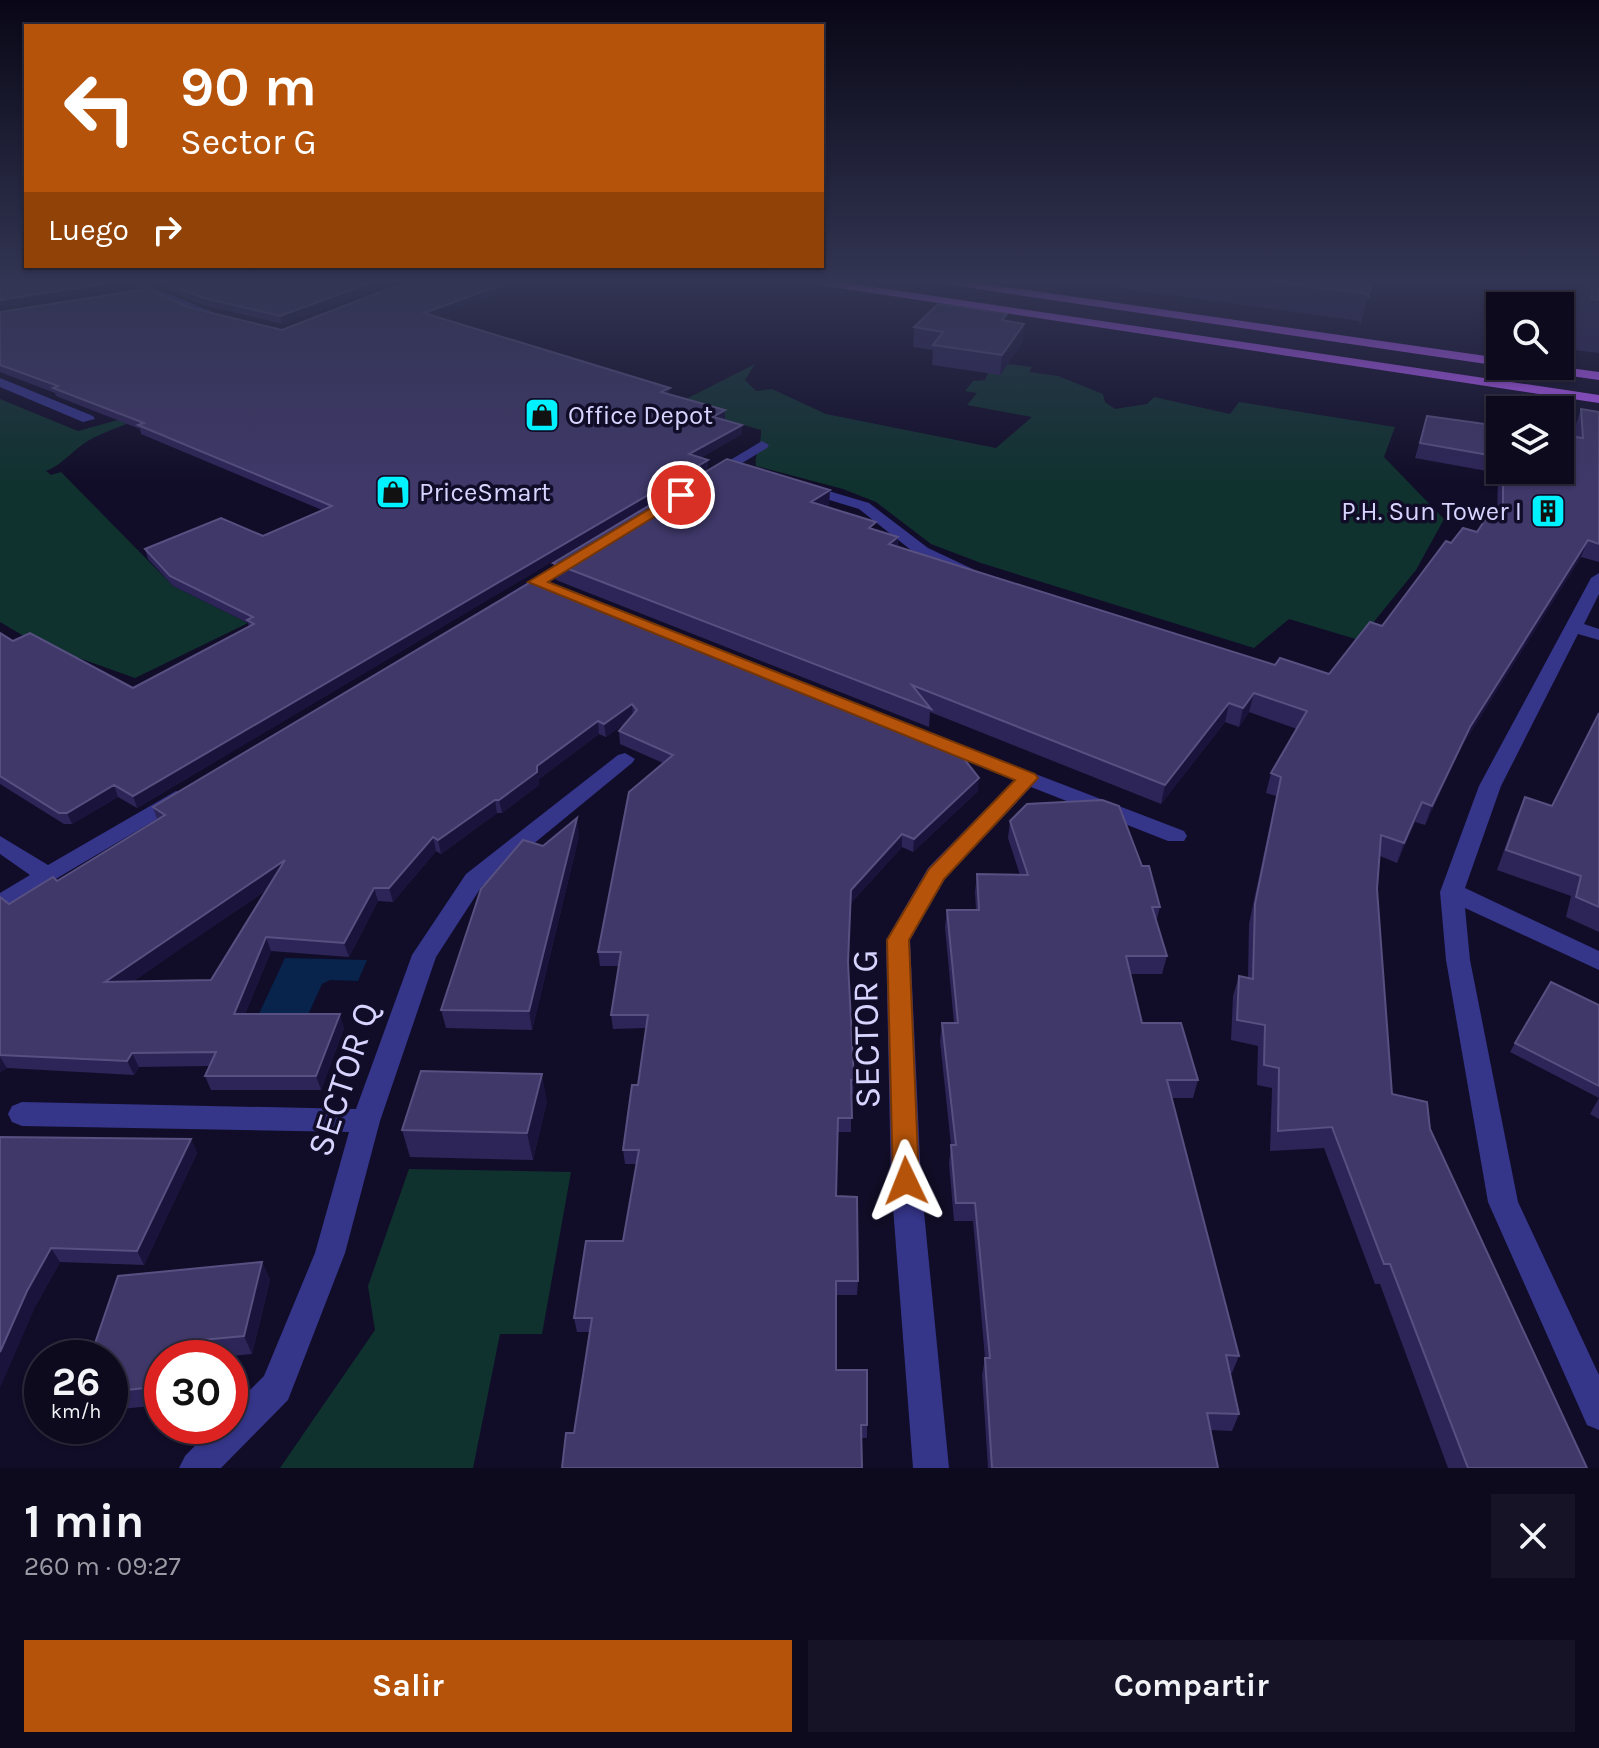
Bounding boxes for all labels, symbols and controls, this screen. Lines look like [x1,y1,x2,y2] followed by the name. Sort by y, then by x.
[180,54,317,119] text: 90 m
[48,56,152,160] icon: left
[180,121,317,163] text: Sector G
[145,208,189,252] icon: right
[48,212,129,248] text: Luego
[1486,292,1574,484] map controls
[1486,292,1574,380] button: search
[523,396,561,434] shop icon: Office Depot
[1486,396,1574,484] button: layers
[568,400,713,431] place label: Office Depot
[647,461,715,529] pin
[374,473,412,511] shop icon: PriceSmart
[659,473,703,517] icon: arrive
[419,477,551,508] place label: PriceSmart
[1529,492,1567,530] building icon: P.H. Sun Tower I
[1341,496,1522,527] place label: P.H. Sun Tower I
[844,949,888,1109] street label: SECTOR G
[298,997,388,1162] street label: SECTOR Q
[864,1139,948,1223] position arrow
[144,1340,248,1444] speed limit sign: 30
[52,1358,100,1405] text: 26
[51,1400,101,1423] text: km/h
[24,1493,144,1549] text: 1 min
[1491,1494,1575,1578] button: close
[24,1551,181,1582] text: 260 m · 09:27
[24,1640,792,1732] button: Salir
[808,1640,1575,1732] button: Compartir

